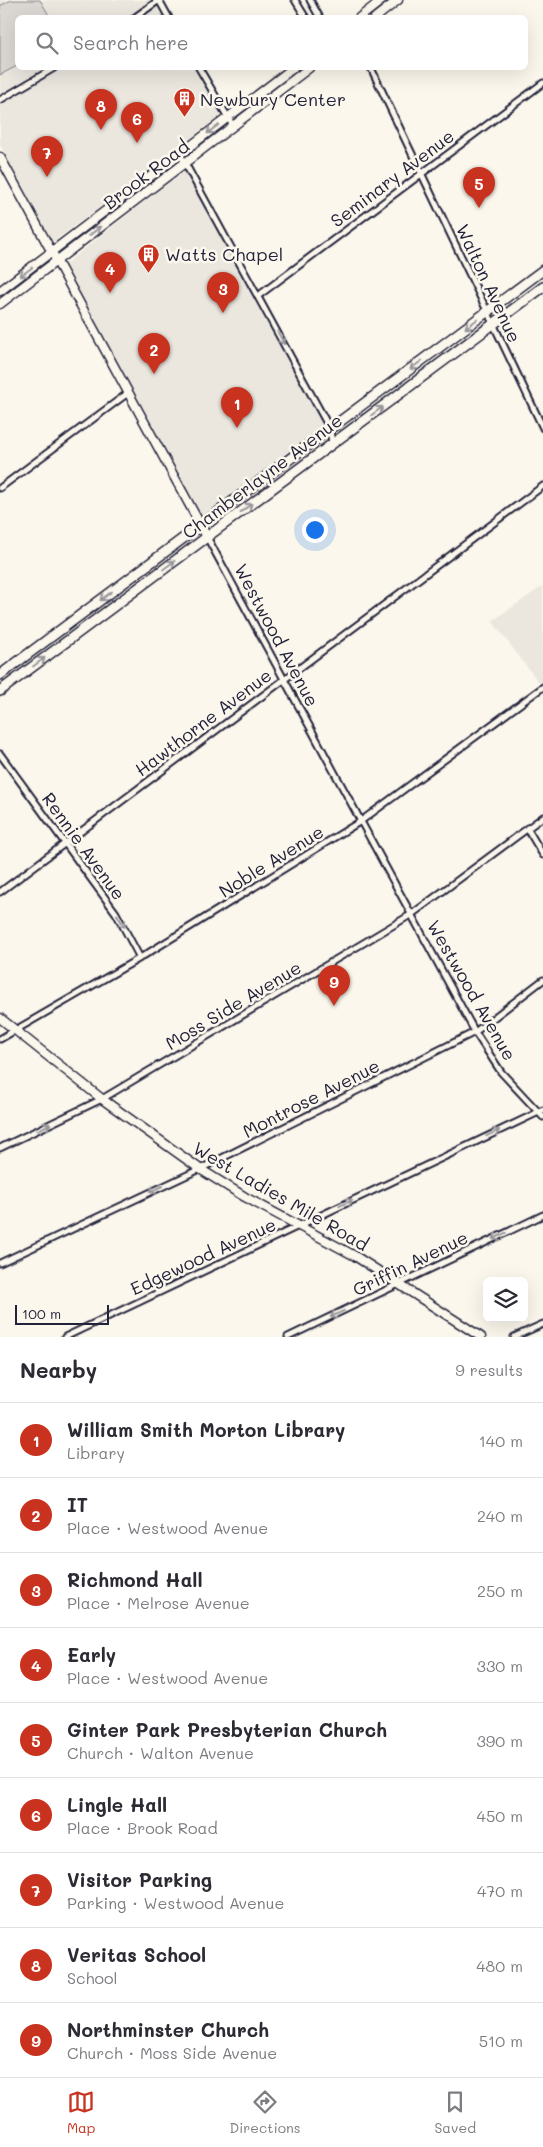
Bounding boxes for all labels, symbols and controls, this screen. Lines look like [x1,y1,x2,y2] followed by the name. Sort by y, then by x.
[15,15,528,70] search box
[33,29,61,57] icon: search
[73,30,189,55] text: Search here
[172,87,196,118] building icon: Newbury Center
[200,87,346,111] place label: Newbury Center
[85,89,117,130] pin: 8
[121,102,153,143] pin: 6
[206,124,220,134] one-way arrow
[325,124,459,232] street label: Seminary Avenue
[98,134,194,214] street label: Brook Road
[31,136,63,177] pin: 7
[463,167,495,208] pin: 5
[451,220,527,346] street label: Walton Avenue
[88,226,101,237] one-way arrow
[137,242,161,273] building icon: Watts Chapel
[165,242,283,266] place label: Watts Chapel
[94,252,126,293] pin: 4
[20,266,33,277] one-way arrow
[207,272,239,313] pin: 3
[464,319,478,329] one-way arrow
[276,331,286,346] one-way arrow
[138,333,170,374] pin: 2
[410,360,423,371] one-way arrow
[221,387,253,428] pin: 1
[370,405,383,416] one-way arrow
[177,408,347,544] street label: Chamberlayne Avenue
[239,502,252,513] one-way arrow
[302,517,328,543] your location
[229,559,325,711] street label: Westwood Avenue
[162,560,176,570] one-way arrow
[100,591,113,602] one-way arrow
[32,657,46,667] one-way arrow
[130,663,276,781] street label: Hawthorne Avenue
[37,787,131,905] street label: Rennie Avenue
[214,819,328,903] street label: Noble Avenue
[116,914,126,928] one-way arrow
[422,915,522,1065] street label: Westwood Avenue
[161,955,305,1055] street label: Moss Side Avenue
[318,965,350,1006] pin: 9
[238,1053,384,1143] street label: Montrose Avenue
[36,1122,51,1131] one-way arrow
[485,1128,500,1138] one-way arrow
[189,1136,373,1256] street label: West Ladies Mile Road
[149,1185,164,1195] one-way arrow
[338,1198,353,1208] one-way arrow
[126,1212,280,1300] street label: Edgewood Avenue
[348,1225,472,1301] street label: Griffin Avenue
[492,1231,507,1241] one-way arrow
[483,1277,528,1322] map controls
[483,1277,528,1322] button: layers
[15,1302,109,1325] scale bar
[22,1304,61,1323] text: 100 m
[330,1310,345,1319] one-way arrow
[20,1356,97,1383] text: Nearby
[455,1359,523,1380] text: 9 results
[67,1417,345,1442] text: William Smith Morton Library
[32,1430,40,1451] text: 1
[479,1430,523,1451] text: 140 m
[67,1442,125,1463] text: Library
[67,1492,88,1517] text: IT
[32,1505,40,1526] text: 2
[477,1505,523,1526] text: 240 m
[67,1517,268,1538] text: Place · Westwood Avenue
[67,1567,203,1592] text: Richmond Hall
[31,1580,41,1601] text: 3
[477,1580,523,1601] text: 250 m
[67,1592,250,1613] text: Place · Melrose Avenue
[67,1642,116,1667] text: Early
[31,1655,41,1676] text: 4
[477,1655,523,1676] text: 330 m
[67,1667,268,1688] text: Place · Westwood Avenue
[67,1717,387,1742] text: Ginter Park Presbyterian Church
[31,1730,41,1751] text: 5
[476,1730,523,1751] text: 390 m
[67,1742,254,1763] text: Church · Walton Avenue
[67,1792,167,1817] text: Lingle Hall
[31,1805,41,1826] text: 6
[477,1805,523,1826] text: 450 m
[67,1817,218,1838] text: Place · Brook Road
[67,1867,212,1892] text: Visitor Parking
[32,1880,40,1901] text: 7
[477,1880,523,1901] text: 470 m
[67,1892,284,1913] text: Parking · Westwood Avenue
[67,1942,206,1967] text: Veritas School
[31,1955,41,1976] text: 8
[476,1955,523,1976] text: 480 m
[67,1967,117,1988] text: School
[67,2017,269,2042] text: Northminster Church
[31,2030,41,2051] text: 9
[479,2030,523,2051] text: 510 m
[67,2042,277,2063] text: Church · Moss Side Avenue
[67,2088,95,2137] tab: Map
[229,2088,301,2137] tab: Directions
[434,2088,476,2137] tab: Saved

